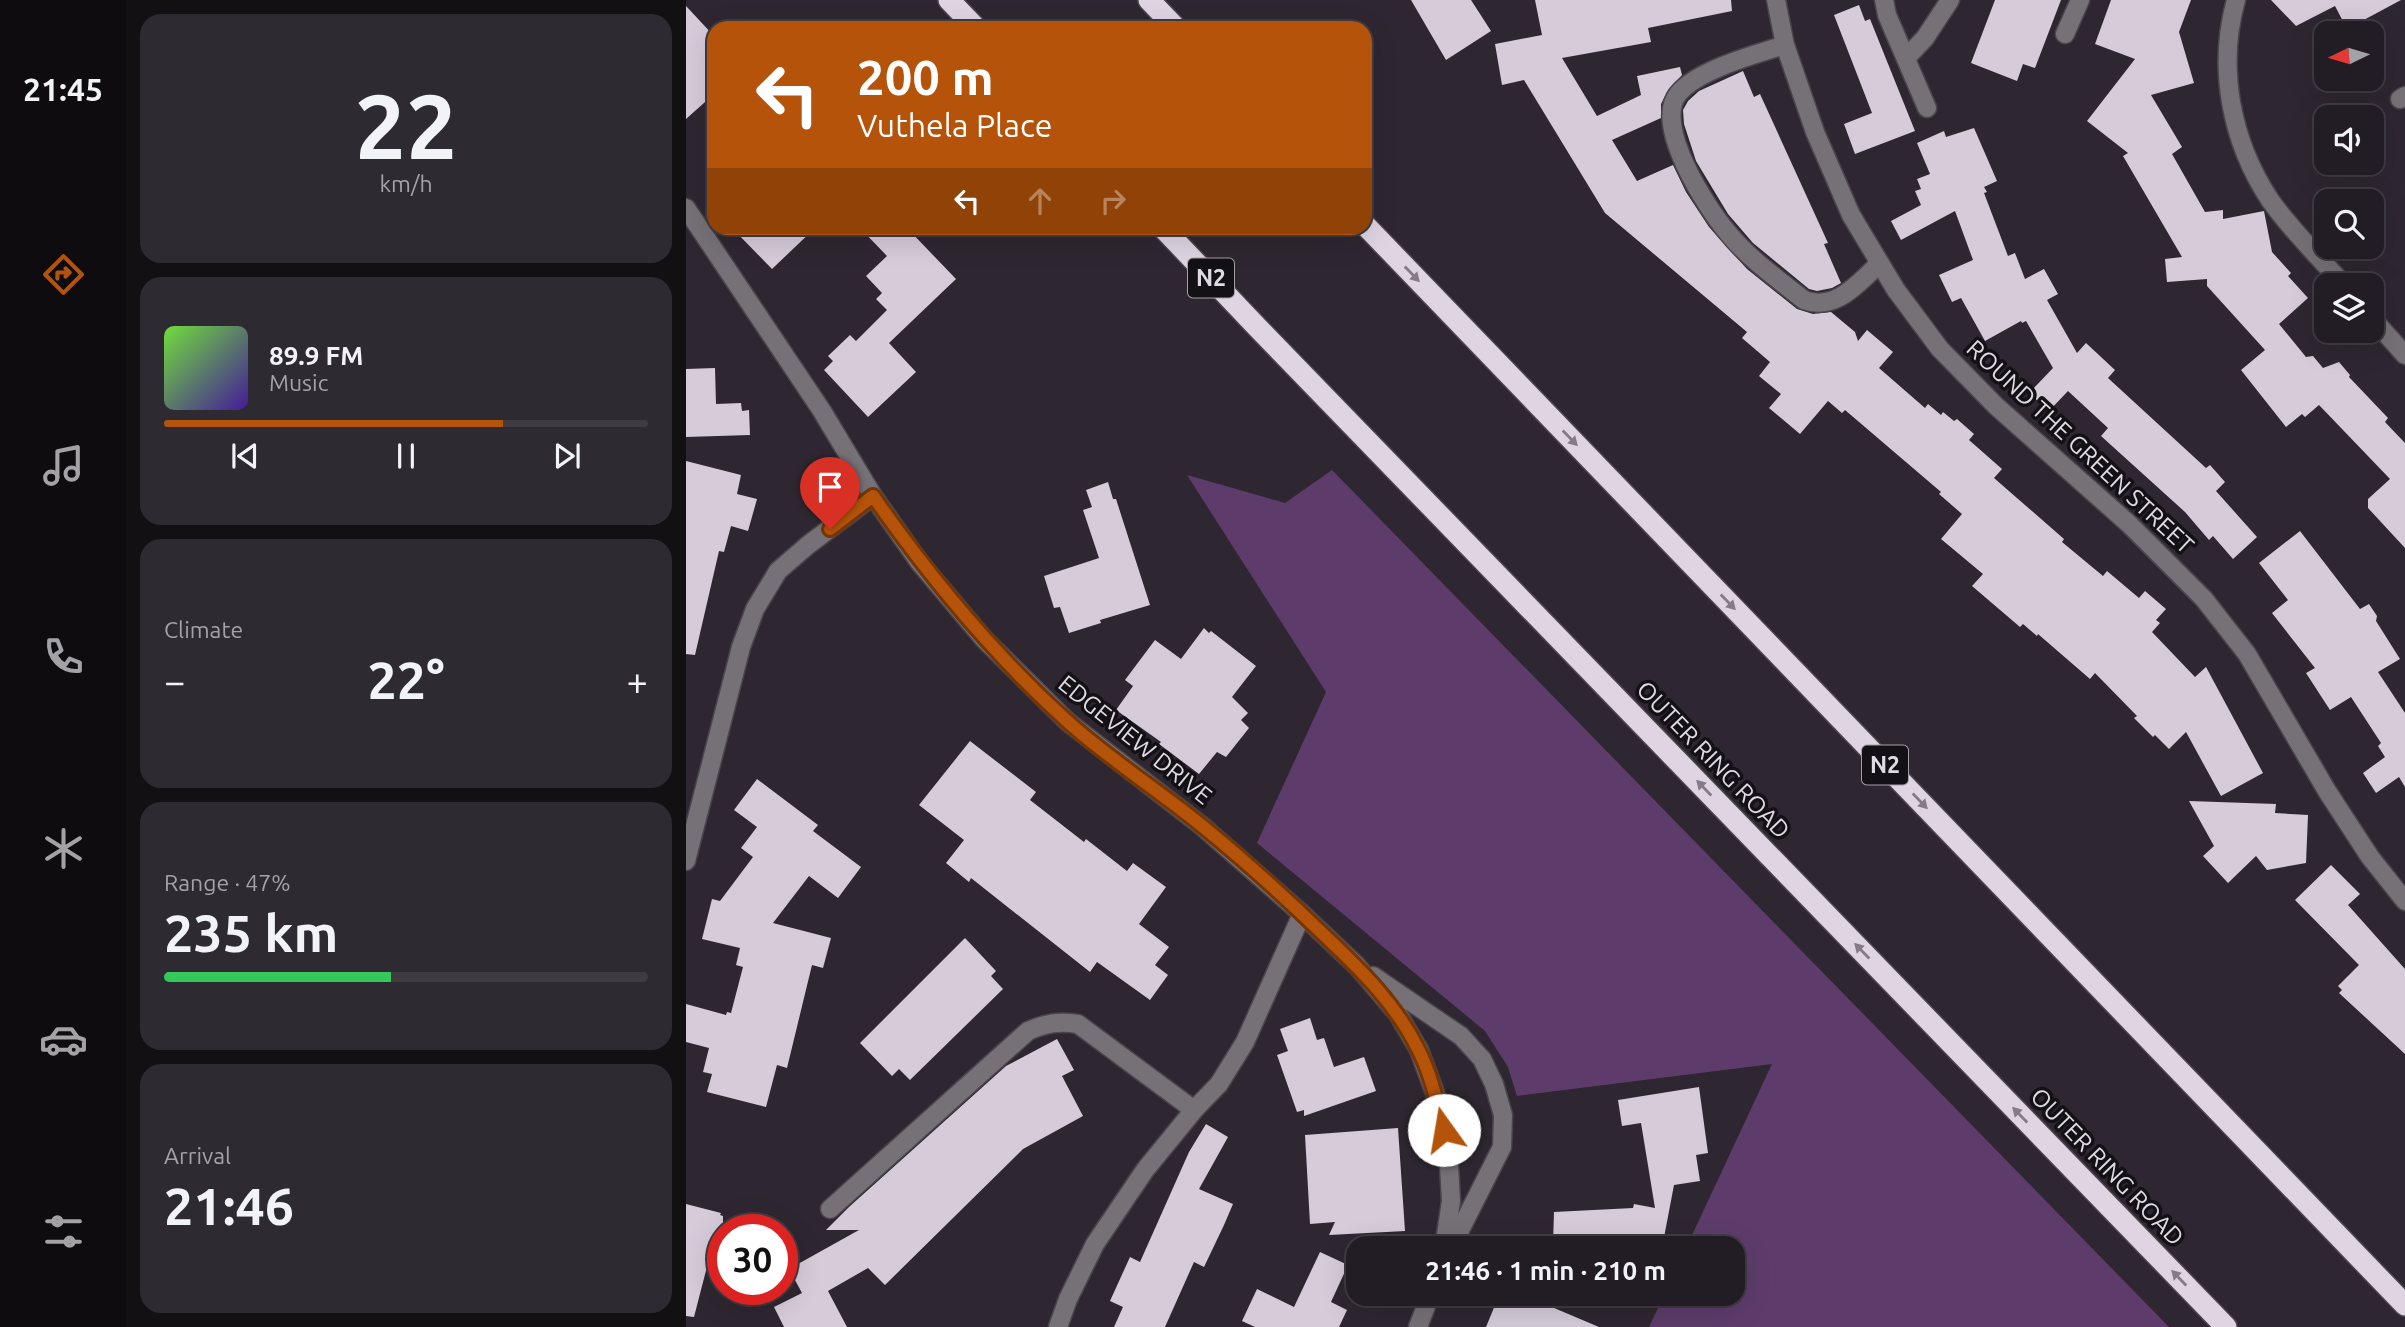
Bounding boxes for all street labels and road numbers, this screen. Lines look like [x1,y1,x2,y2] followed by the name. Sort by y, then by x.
[1188,258,1234,298] road number: N2
[1961,334,2199,559] street label: ROUND THE GREEN STREET
[1053,670,1217,810] street label: EDGEVIEW DRIVE
[1631,676,1795,844] street label: OUTER RING ROAD
[1862,746,1908,785] road number: N2
[2025,1083,2189,1251] street label: OUTER RING ROAD

